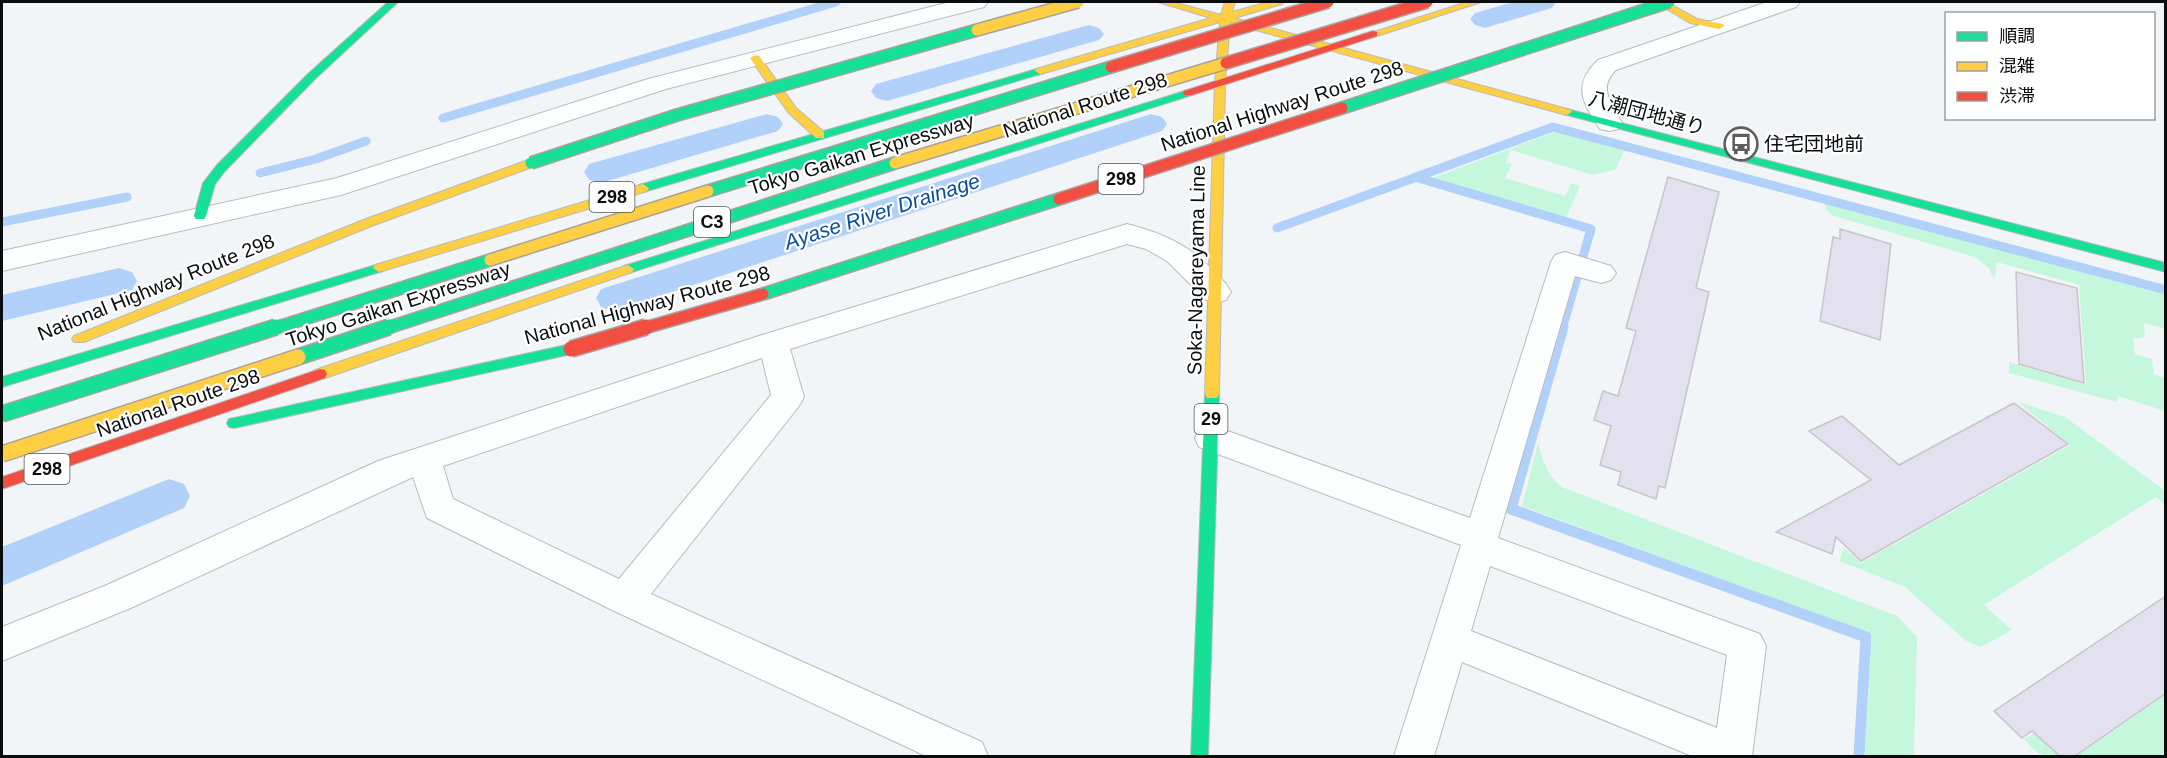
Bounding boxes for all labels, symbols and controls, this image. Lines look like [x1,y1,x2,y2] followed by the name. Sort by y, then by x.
[1945,12,2155,120] legend
[1999,26,2035,46] text: 順調
[1158,56,1406,156] street label: National Highway Route 298
[1999,56,2035,76] text: 混雑
[1000,68,1170,142] street label: National Route 298
[1999,86,2035,106] text: 渋滞
[1586,87,1708,139] street label: 八潮団地通り
[746,109,976,199] street label: Tokyo Gaikan Expressway
[1723,126,1759,162] bus stop icon: 住宅団地前
[1764,133,1864,155] place label: 住宅団地前
[1098,164,1144,194] road number: 298
[1183,165,1209,375] street label: Soka-Nagareyama Line
[779,169,983,254] water label: Ayase River Drainage
[590,182,634,212] road number: 298
[694,207,730,237] road number: C3
[34,229,278,345] street label: National Highway Route 298
[283,257,513,351] street label: Tokyo Gaikan Expressway
[522,262,772,348] street label: National Highway Route 298
[93,365,263,441] street label: National Route 298
[1194,404,1228,434] road number: 29
[24,454,70,484] road number: 298

